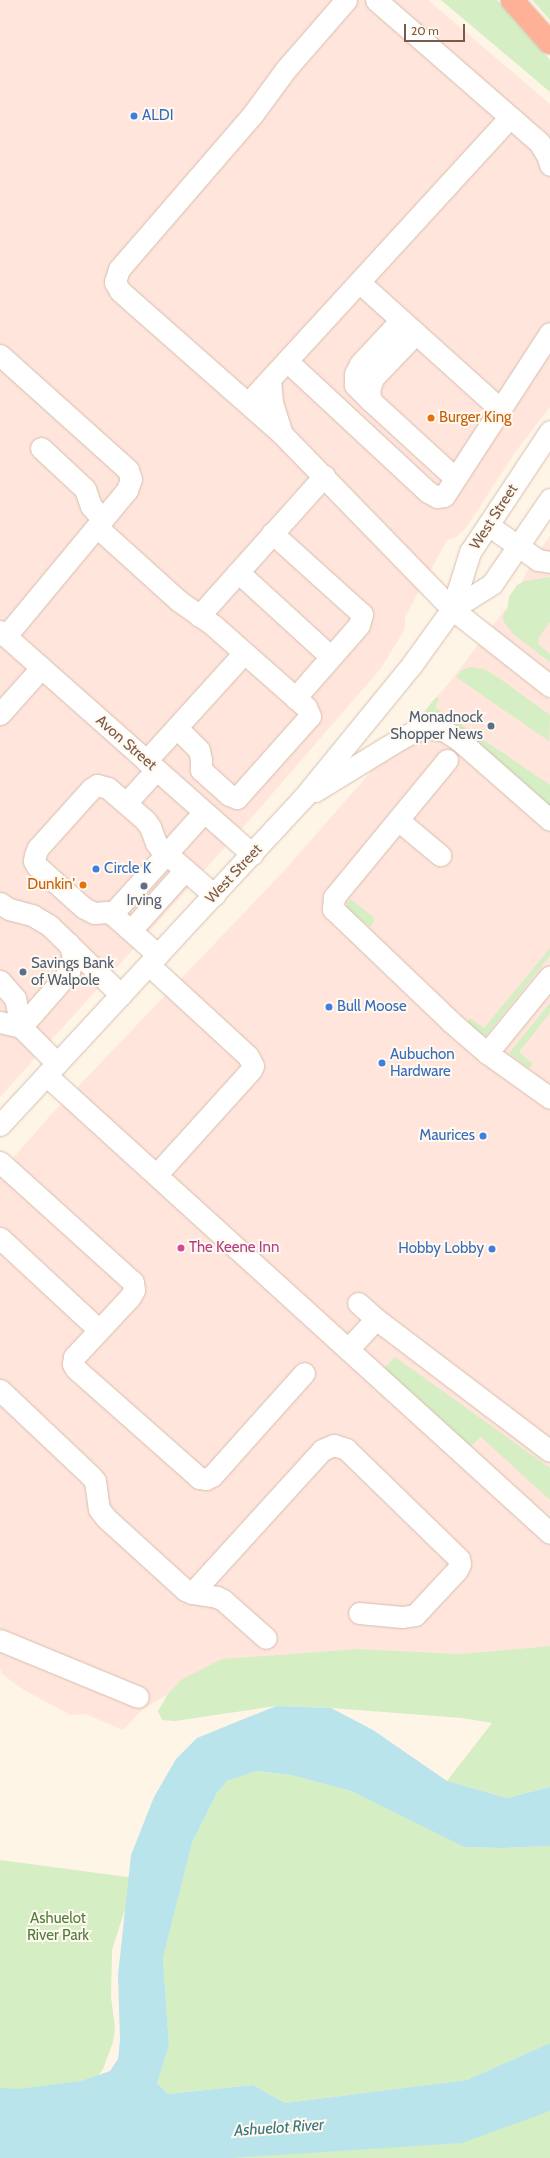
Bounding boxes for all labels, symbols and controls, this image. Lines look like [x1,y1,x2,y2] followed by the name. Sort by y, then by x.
[406,16,467,42] scale bar
[411,23,439,38] text: 20 m
[142,107,173,125] place label: ALDI
[129,111,139,121] marker: ALDI
[439,409,512,427] place label: Burger King
[426,413,436,423] marker: Burger King
[466,481,522,553] street label: West Street
[390,708,483,743] place label: Monadnock Shopper News
[92,712,160,774] street label: Avon Street
[486,721,496,731] marker: Monadnock Shopper News
[202,841,266,907] street label: West Street
[104,860,151,878] place label: Circle K
[91,864,101,874] marker: Circle K
[27,876,75,894] place label: Dunkin'
[78,880,88,890] marker: Dunkin'
[139,881,149,891] marker: Irving
[127,892,161,910] place label: Irving
[31,954,114,989] place label: Savings Bank of Walpole
[18,967,28,977] marker: Savings Bank of Walpole
[337,998,407,1016] place label: Bull Moose
[324,1002,334,1012] marker: Bull Moose
[390,1045,455,1080] place label: Aubuchon Hardware
[377,1058,387,1068] marker: Aubuchon Hardware
[419,1127,475,1145] place label: Maurices
[478,1131,488,1141] marker: Maurices
[189,1239,279,1257] place label: The Keene Inn
[398,1240,484,1258] place label: Hobby Lobby
[176,1243,186,1253] marker: The Keene Inn
[487,1244,497,1254] marker: Hobby Lobby
[27,1909,89,1944] park label: Ashuelot River Park
[233,2115,325,2141] water label: Ashuelot River

